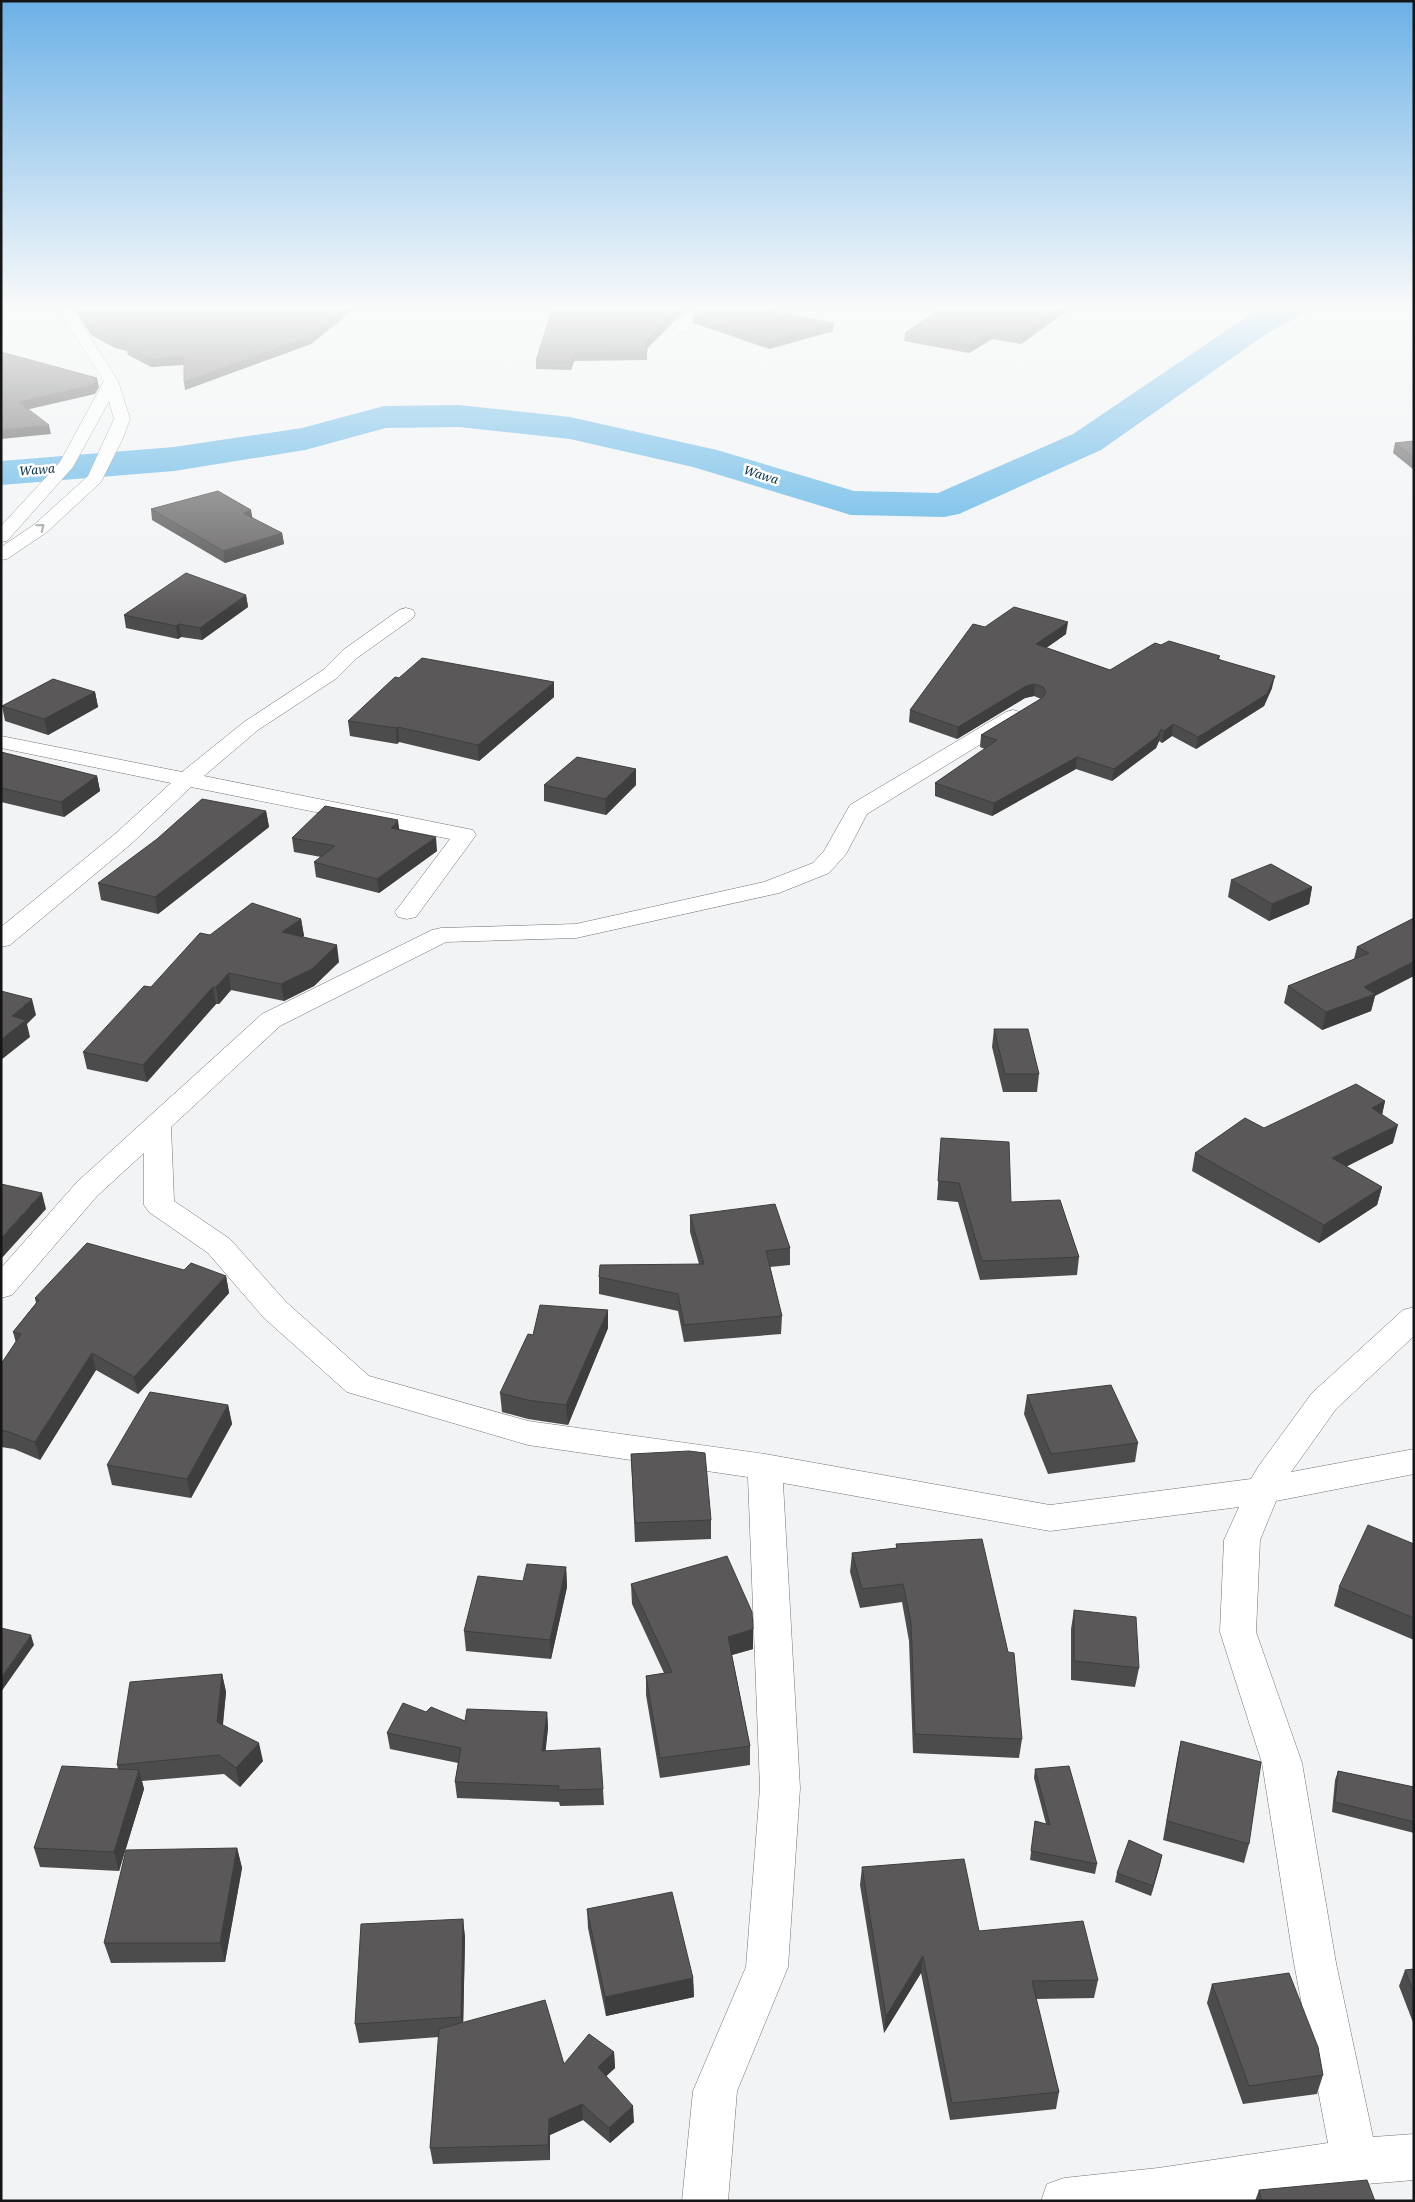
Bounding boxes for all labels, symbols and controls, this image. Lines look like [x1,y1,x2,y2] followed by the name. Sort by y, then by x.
[18,459,56,480] water label: Wawa
[742,461,781,488] water label: Wawa
[35,524,44,532] one-way arrow

